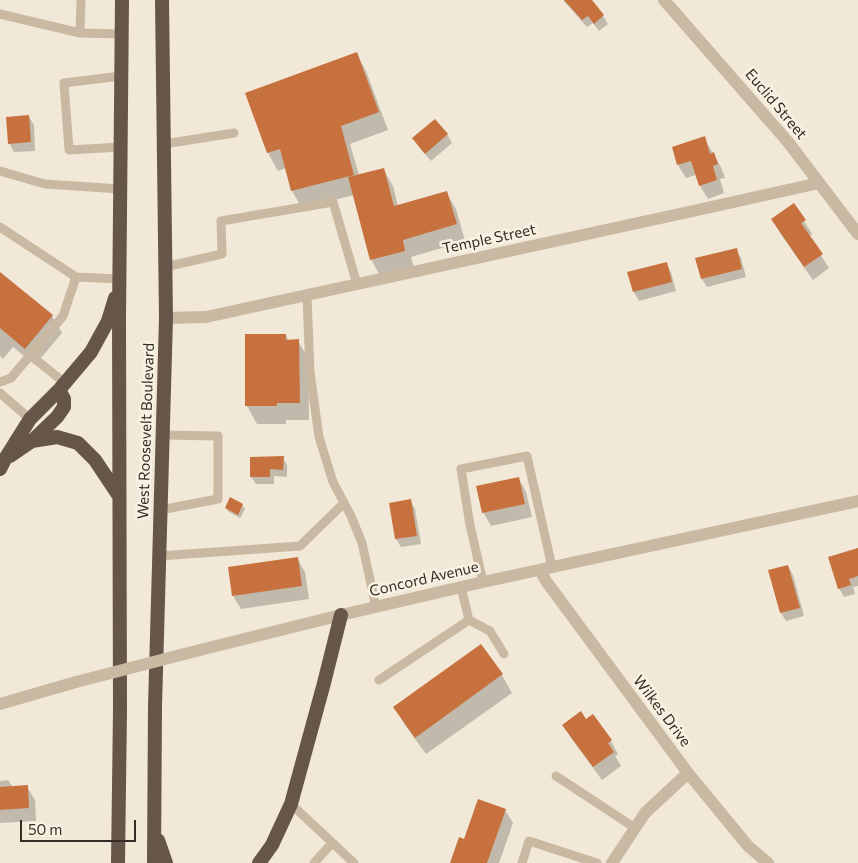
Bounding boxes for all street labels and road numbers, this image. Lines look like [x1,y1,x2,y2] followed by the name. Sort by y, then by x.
[741,65,811,143] street label: Euclid Street
[441,220,537,258] street label: Temple Street
[134,343,158,519] street label: West Roosevelt Boulevard
[368,558,480,600] street label: Concord Avenue
[629,672,695,750] street label: Wilkes Drive

